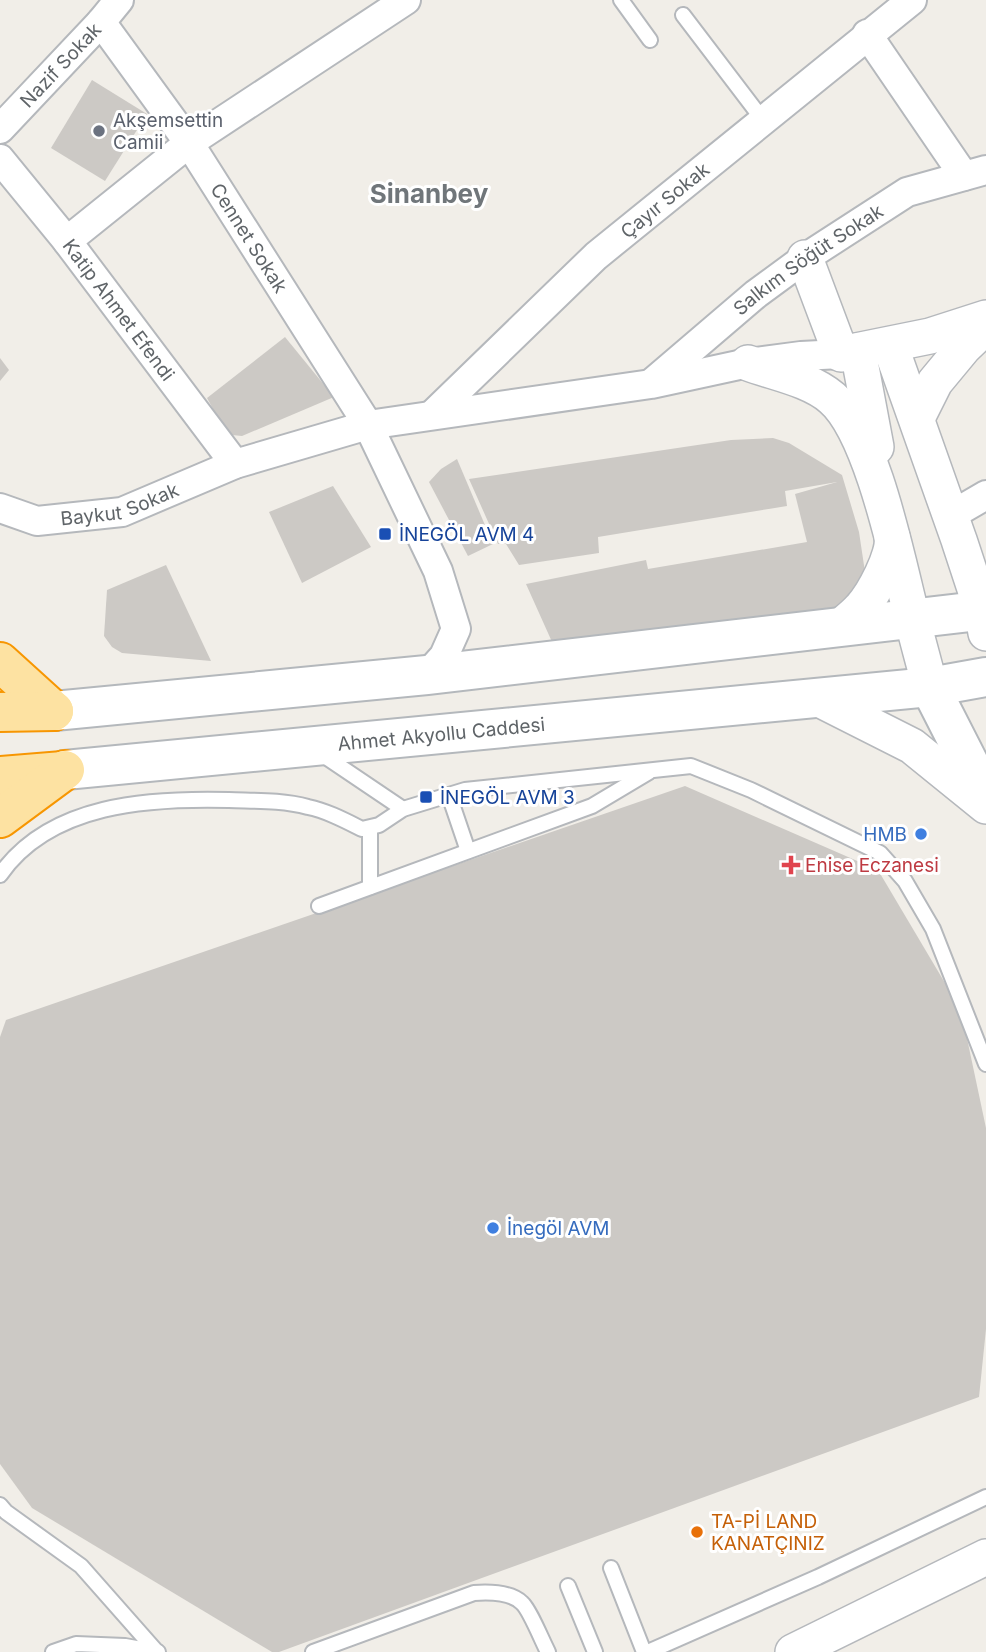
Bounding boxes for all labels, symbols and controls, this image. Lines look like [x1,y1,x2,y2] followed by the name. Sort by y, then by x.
[15,18,106,112] street label: Nazif Sokak
[113,109,223,154] place label: Akşemsettin Camii
[91,123,107,139] marker: Akşemsettin Camii
[616,157,714,243] street label: Çayır Sokak
[370,178,489,209] district label: Sinanbey
[206,179,293,297] street label: Cennet Sokak
[728,199,888,320] street label: Salkım Söğüt Sokak
[58,234,180,385] street label: Katip Ahmet Efendi
[59,478,183,530] street label: Baykut Sokak
[399,523,534,546] place label: İNEGÖL AVM 4
[377,526,393,542] marker: İNEGÖL AVM 4
[337,713,546,755] street label: Ahmet Akyollu Caddesi
[440,786,575,809] place label: İNEGÖL AVM 3
[418,789,434,805] marker: İNEGÖL AVM 3
[863,823,907,846] place label: HMB
[913,826,929,842] marker: HMB
[805,854,939,877] place label: Enise Eczanesi
[783,857,799,873] marker: Enise Eczanesi
[507,1217,609,1240] place label: İnegöl AVM
[485,1220,501,1236] marker: İnegöl AVM
[711,1510,825,1555] place label: TA-Pİ LAND KANATÇINIZ
[689,1524,705,1540] marker: TA-Pİ LAND KANATÇINIZ

